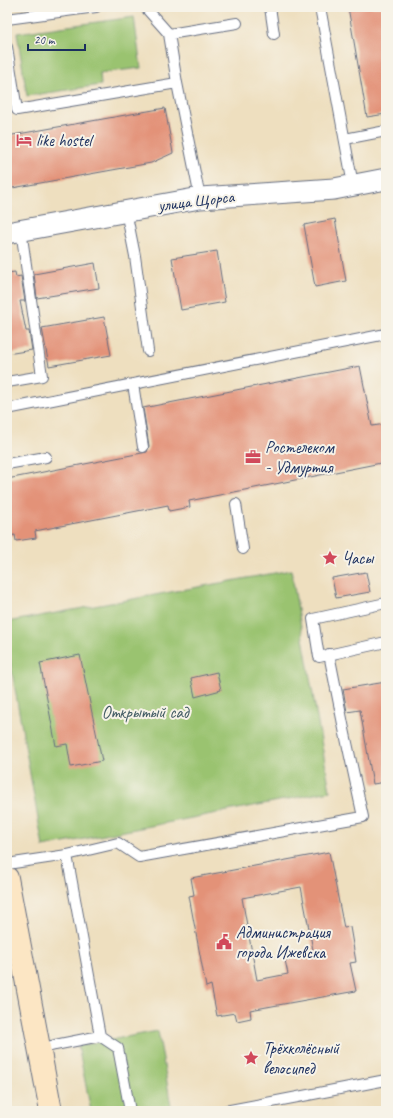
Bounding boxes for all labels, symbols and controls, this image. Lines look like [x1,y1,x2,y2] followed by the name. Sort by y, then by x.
[28,26,85,52] scale bar
[34,32,56,48] text: 20 m
[36,130,95,151] place label: like hostel
[15,131,33,149] hotel icon: like hostel
[156,186,236,216] street label: улица Щорса
[265,437,335,478] place label: Ростелеком - Удмуртия
[244,448,262,466] office icon: Ростелеком - Удмуртия
[342,548,375,569] place label: Часы
[321,549,339,567] place icon: Часы
[102,702,190,723] park label: Открытый сад
[236,922,331,963] place label: Администрация города Ижевска
[215,933,233,951] public building icon: Администрация города Ижевска
[263,1038,340,1079] place label: Трёхколёсный велосипед
[242,1049,260,1067] place icon: Трёхколёсный велосипед

